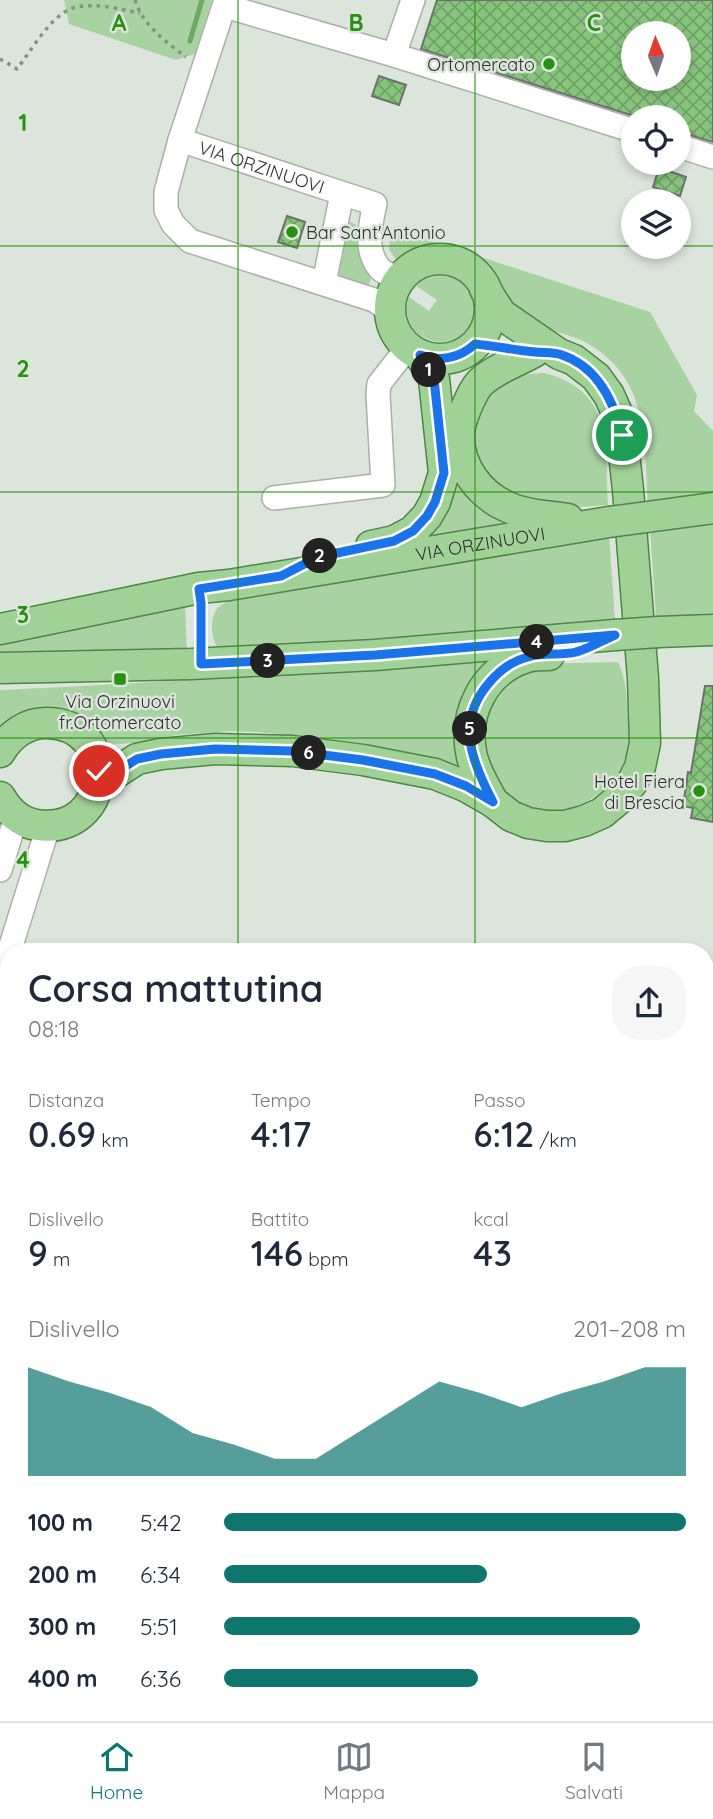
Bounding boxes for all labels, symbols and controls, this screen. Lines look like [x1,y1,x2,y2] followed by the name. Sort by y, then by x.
[112,8,127,37] text: A
[348,8,364,37] text: B
[587,8,601,37] text: C
[621,21,691,91] north arrow
[621,21,691,259] map controls
[427,53,535,76] place label: Ortomercato
[541,56,557,72] marker: Ortomercato
[621,105,691,175] button: locate
[19,108,27,137] text: 1
[196,135,328,198] street label: VIA ORZINUOVI
[621,189,691,259] button: layers
[306,221,446,244] place label: Bar Sant'Antonio
[284,224,300,240] marker: Bar Sant'Antonio
[412,352,446,388] pin: 1
[16,354,30,383] text: 2
[425,357,432,381] text: 1
[592,405,652,465] pin
[603,416,641,454] icon: arrive
[414,521,547,565] street label: VIA ORZINUOVI
[302,538,338,574] pin: 2
[314,543,325,567] text: 2
[17,600,29,629] text: 3
[520,624,554,660] pin: 4
[531,629,542,653] text: 4
[250,644,286,678] pin: 3
[262,648,273,672] text: 3
[112,671,128,687] marker: Via Orzinuovi fr.Ortomercato
[59,690,181,734] place label: Via Orzinuovi fr.Ortomercato
[452,712,488,746] pin: 5
[464,716,475,740] text: 5
[292,736,326,770] pin: 6
[303,740,314,764] text: 6
[69,741,129,801] pin
[80,752,118,790] icon: check
[594,770,685,814] place label: Hotel Fiera di Brescia
[691,783,707,799] marker: Hotel Fiera di Brescia
[16,845,30,874] text: 4
[28,964,323,1012] text: Corsa mattutina
[612,966,686,1040] button: share
[28,1014,79,1043] text: 08:18
[28,1088,104,1112] text: Distanza
[251,1088,311,1112] text: Tempo
[473,1088,525,1112] text: Passo
[28,1112,96,1156] text: 0.69
[251,1112,311,1156] text: 4:17
[473,1112,534,1156] text: 6:12
[96,1128,129,1152] text: km
[534,1128,577,1152] text: /km
[28,1207,104,1231] text: Dislivello
[251,1207,309,1231] text: Battito
[473,1207,509,1231] text: kcal
[28,1231,48,1275] text: 9
[251,1231,303,1275] text: 146
[473,1231,512,1275] text: 43
[48,1247,70,1271] text: m
[303,1247,349,1271] text: bpm
[28,1314,120,1343] text: Dislivello
[573,1314,686,1343] text: 201–208 m
[28,1508,93,1537] text: 100 m
[140,1508,182,1537] text: 5:42
[28,1560,97,1589] text: 200 m
[140,1560,181,1589] text: 6:34
[28,1612,96,1641] text: 300 m
[140,1612,178,1641] text: 5:51
[28,1664,97,1693] text: 400 m
[140,1664,181,1693] text: 6:36
[90,1738,143,1804] tab: Home
[323,1738,385,1804] tab: Mappa
[565,1738,623,1804] tab: Salvati

